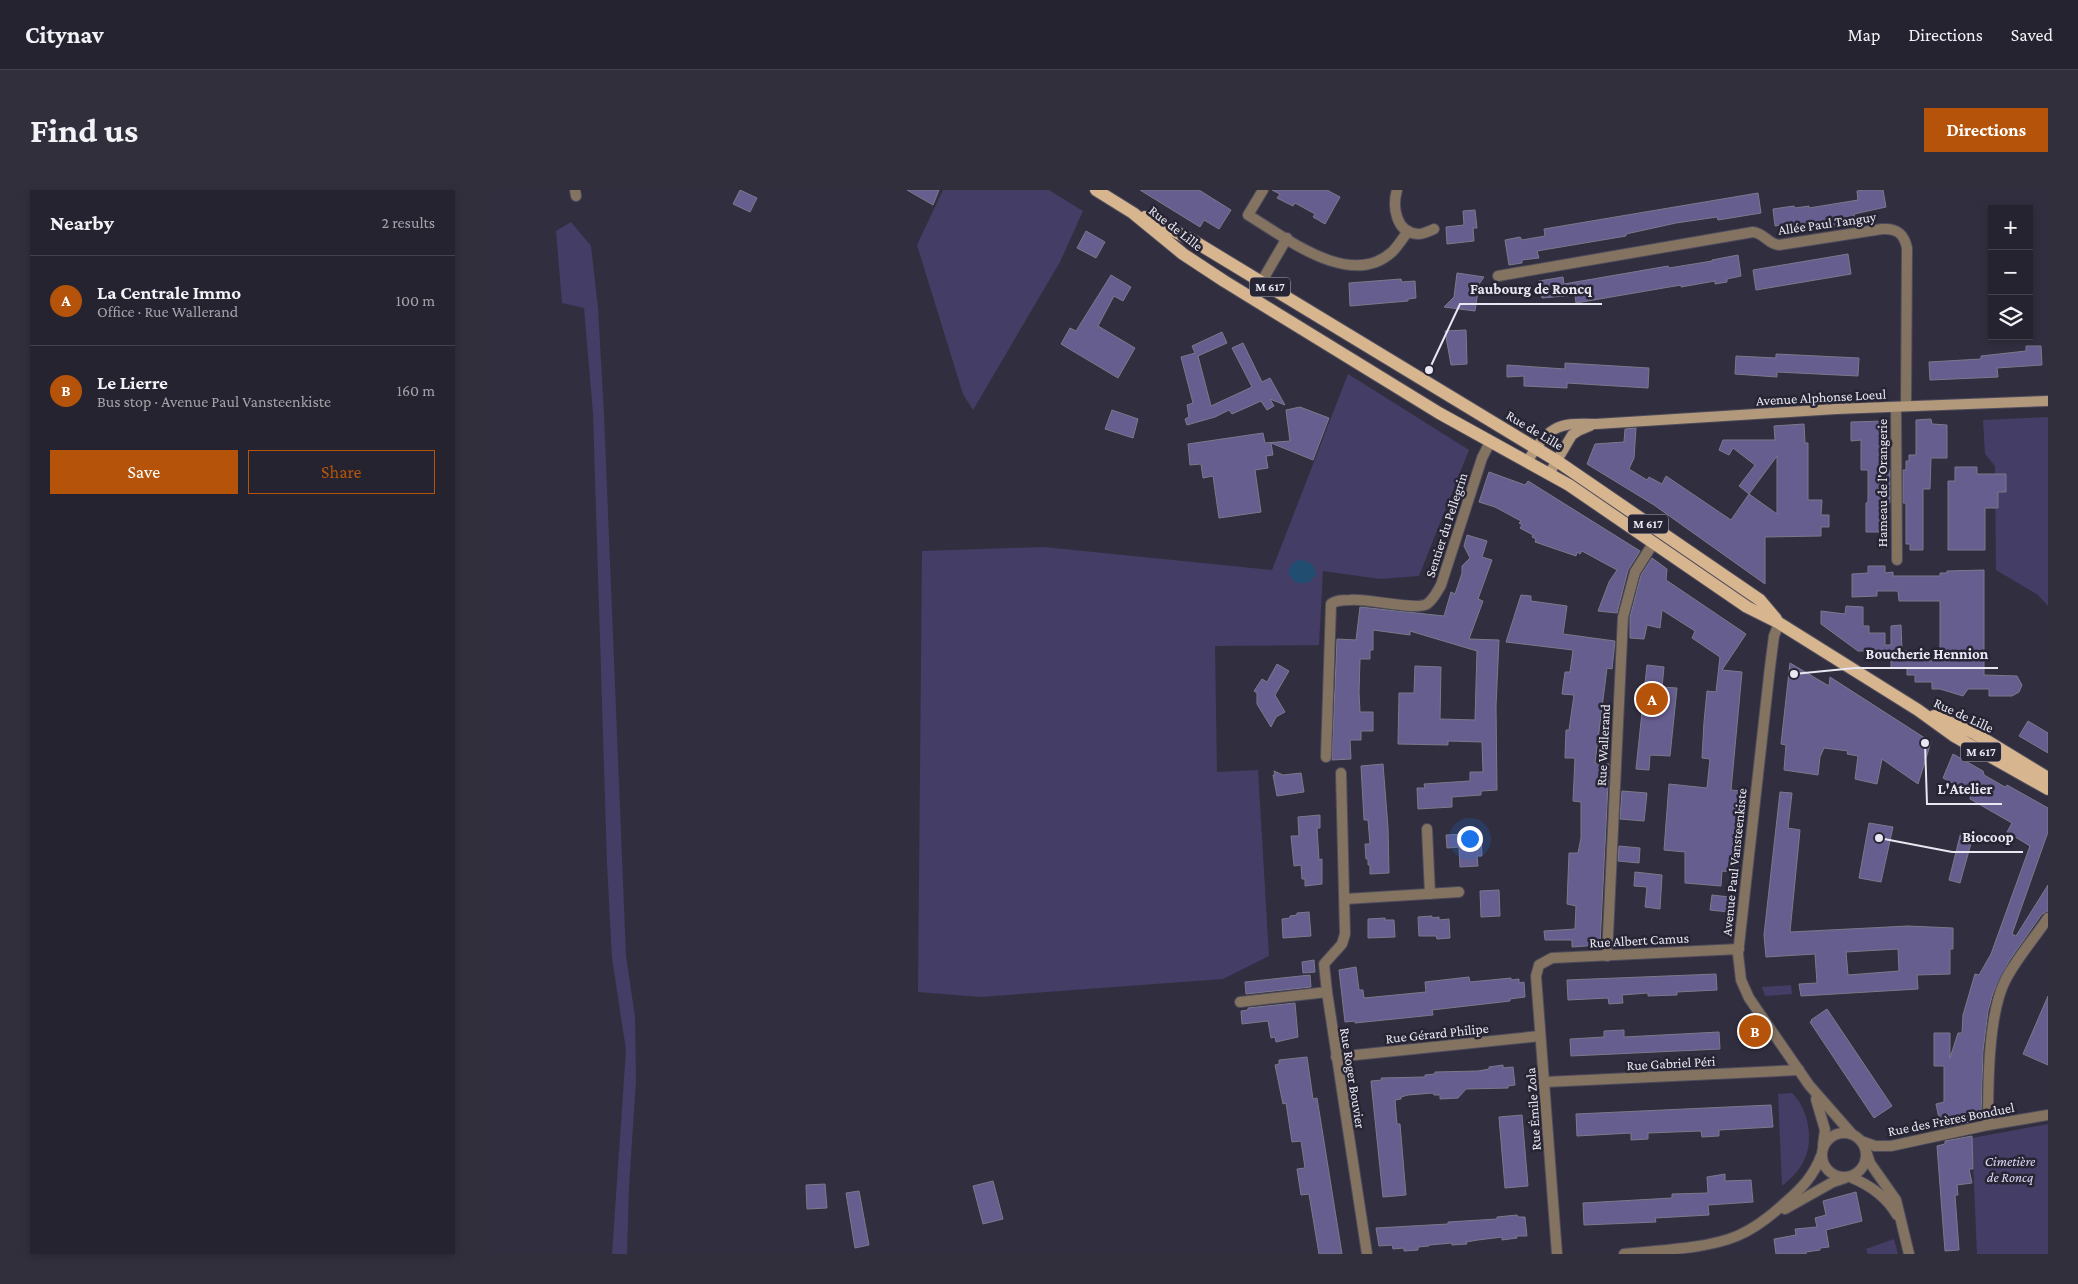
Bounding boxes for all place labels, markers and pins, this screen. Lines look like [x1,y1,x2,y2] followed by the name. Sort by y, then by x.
[1460,274,1602,304] callout: Faubourg de Roncq
[1855,638,1998,668] callout: Boucherie Hennion
[1636,680,1668,718] pin: A
[1927,774,2002,804] callout: L'Atelier
[1952,822,2023,852] callout: Biocoop
[1739,1012,1771,1050] pin: B

